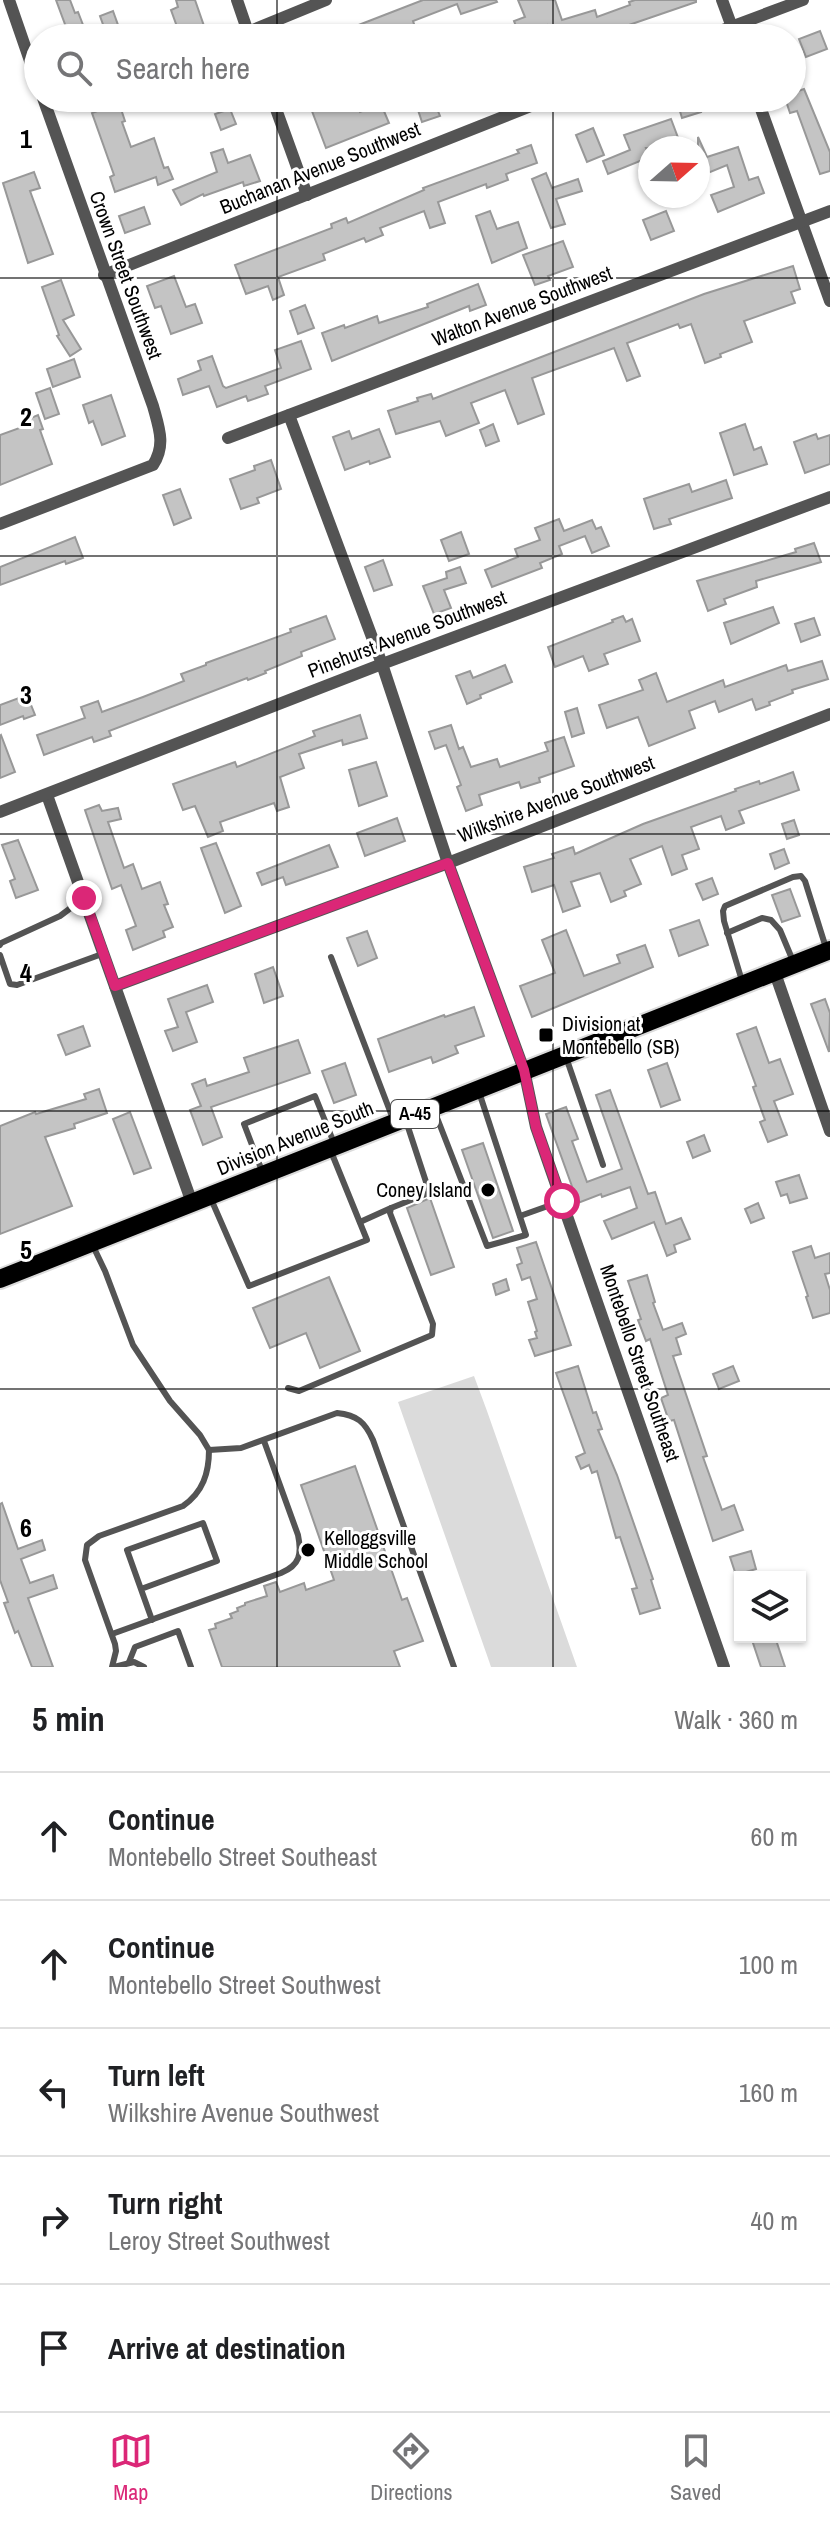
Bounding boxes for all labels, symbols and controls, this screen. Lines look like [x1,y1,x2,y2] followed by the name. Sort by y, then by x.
[24,24,806,112] search box
[52,46,96,90] icon: search
[116,48,250,88] text: Search here
[216,115,424,220] street label: Buchanan Avenue Southwest
[20,121,32,156] text: 1
[638,136,710,208] north arrow
[84,187,170,363] street label: Crown Street Southwest
[428,259,616,352] street label: Walton Avenue Southwest
[20,399,32,434] text: 2
[304,583,510,684] street label: Pinehurst Avenue Southwest
[20,677,32,712] text: 3
[454,748,658,848] street label: Wilkshire Avenue Southwest
[66,880,102,916] route end
[20,955,32,990] text: 4
[562,1010,680,1060] place label: Division at Montebello (SB)
[537,1026,555,1044] marker: Division at Montebello (SB)
[213,1094,377,1181] street label: Division Avenue South
[391,1100,439,1128] road number: A-45
[376,1176,472,1203] place label: Coney Island
[479,1181,497,1199] marker: Coney Island
[544,1183,580,1219] route start
[20,1232,32,1267] text: 5
[594,1261,687,1465] street label: Montebello Street Southeast
[20,1510,32,1545] text: 6
[324,1524,428,1574] place label: Kelloggsville Middle School
[299,1541,317,1559] marker: Kelloggsville Middle School
[734,1571,806,1643] map controls
[734,1571,806,1643] button: layers
[32,1696,105,1742] text: 5 min
[674,1702,798,1737] text: Walk · 360 m
[108,1799,215,1839] text: Continue
[32,1814,76,1858] icon: ahead
[751,1819,798,1854] text: 60 m
[108,1839,377,1874] text: Montebello Street Southeast
[108,1927,215,1967] text: Continue
[32,1942,76,1986] icon: ahead
[739,1947,798,1982] text: 100 m
[108,1967,381,2002] text: Montebello Street Southwest
[108,2055,205,2095] text: Turn left
[32,2070,76,2114] icon: left
[739,2075,798,2110] text: 160 m
[108,2095,379,2130] text: Wilkshire Avenue Southwest
[108,2183,222,2223] text: Turn right
[32,2198,76,2242] icon: right
[751,2203,798,2238] text: 40 m
[108,2223,330,2258] text: Leroy Street Southwest
[32,2326,76,2370] icon: arrive
[108,2328,346,2368] text: Arrive at destination
[109,2429,153,2507] tab: Map
[370,2429,453,2507] tab: Directions
[670,2429,721,2507] tab: Saved

